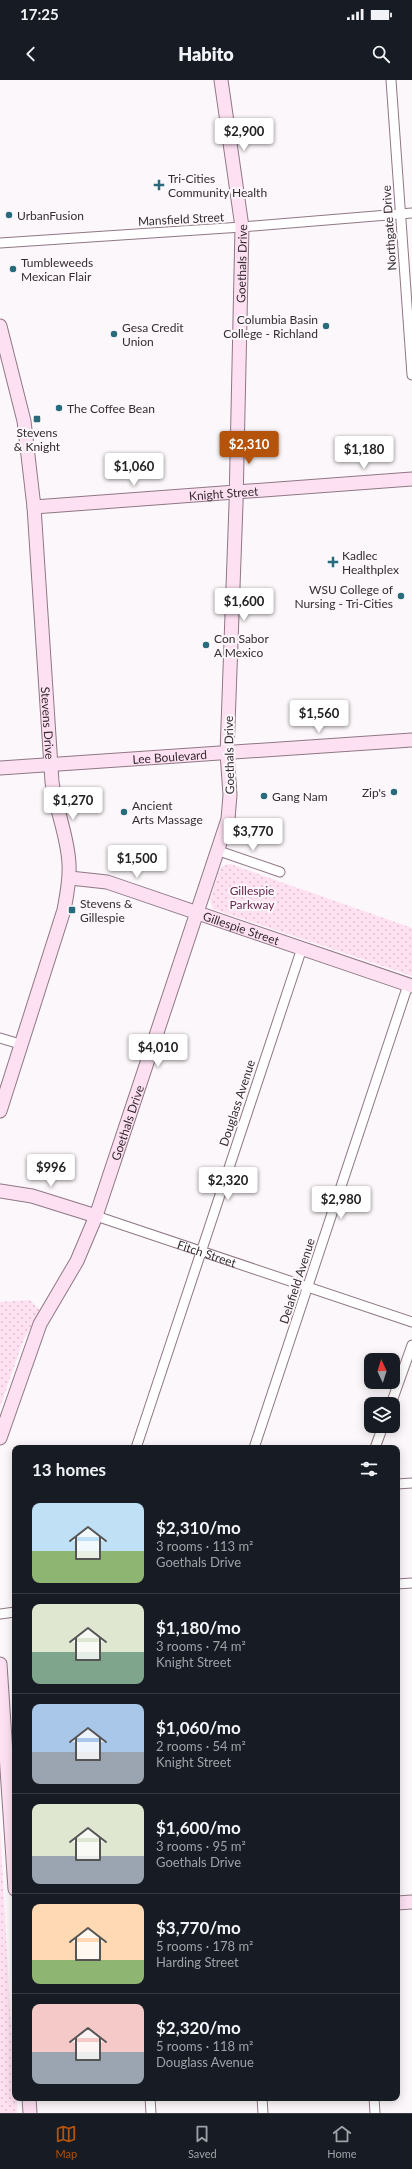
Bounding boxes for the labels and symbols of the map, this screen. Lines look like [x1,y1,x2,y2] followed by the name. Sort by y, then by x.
[211,118,277,152] pin: $2,900
[168,171,267,200] place label: Tri-Cities Community Health
[153,179,165,191] marker: Tri-Cities Community Health
[379,185,399,271] street label: Northgate Drive
[17,208,84,223] place label: UrbanFusion
[138,209,225,229] street label: Mansfield Street
[4,210,14,220] marker: UrbanFusion
[233,224,250,303] street label: Goethals Drive
[21,255,93,284] place label: Tumbleweeds Mexican Flair
[8,264,18,274] marker: Tumbleweeds Mexican Flair
[223,312,318,341] place label: Columbia Basin College - Richland
[122,320,184,349] place label: Gesa Credit Union
[321,321,331,331] marker: Columbia Basin College - Richland
[109,329,119,339] marker: Gesa Credit Union
[67,401,155,416] place label: The Coffee Bean
[54,403,64,413] marker: The Coffee Bean
[32,414,42,424] marker: Stevens & Knight
[14,425,61,454] place label: Stevens & Knight
[216,431,282,465] pin: $2,310
[331,436,397,470] pin: $1,180
[101,453,167,487] pin: $1,060
[188,483,259,503] street label: Knight Street
[342,548,399,577] place label: Kadlec Healthplex
[327,556,339,568] marker: Kadlec Healthplex
[294,582,394,611] place label: WSU College of Nursing - Tri-Cities
[211,588,277,622] pin: $1,600
[396,591,406,601] marker: WSU College of Nursing - Tri-Cities
[214,631,269,660] place label: Con Sabor A Mexico
[201,640,211,650] marker: Con Sabor A Mexico
[38,686,58,760] street label: Stevens Drive
[286,700,352,734] pin: $1,560
[221,716,237,794] street label: Goethals Drive
[132,746,207,766] street label: Lee Boulevard
[362,785,386,800] place label: Zip's
[40,787,106,821] pin: $1,270
[389,787,399,797] marker: Zip's
[272,789,328,804] place label: Gang Nam
[259,791,269,801] marker: Gang Nam
[132,798,203,827] place label: Ancient Arts Massage
[119,807,129,817] marker: Ancient Arts Massage
[220,818,286,852] pin: $3,770
[104,845,170,879] pin: $1,500
[230,883,275,912] park label: Gillespie Parkway
[80,896,133,925] place label: Stevens & Gillespie
[67,905,77,915] marker: Stevens & Gillespie
[201,908,282,948] street label: Gillespie Street
[125,1034,191,1068] pin: $4,010
[216,1058,258,1148] street label: Douglass Avenue
[107,1083,147,1162] street label: Goethals Drive
[27,1154,75,1188] pin: $996
[195,1167,261,1201] pin: $2,320
[308,1186,374,1220] pin: $2,980
[176,1236,239,1270] street label: Fitch Street
[276,1236,318,1326] street label: Delafield Avenue
[364,1353,400,1389] north arrow

